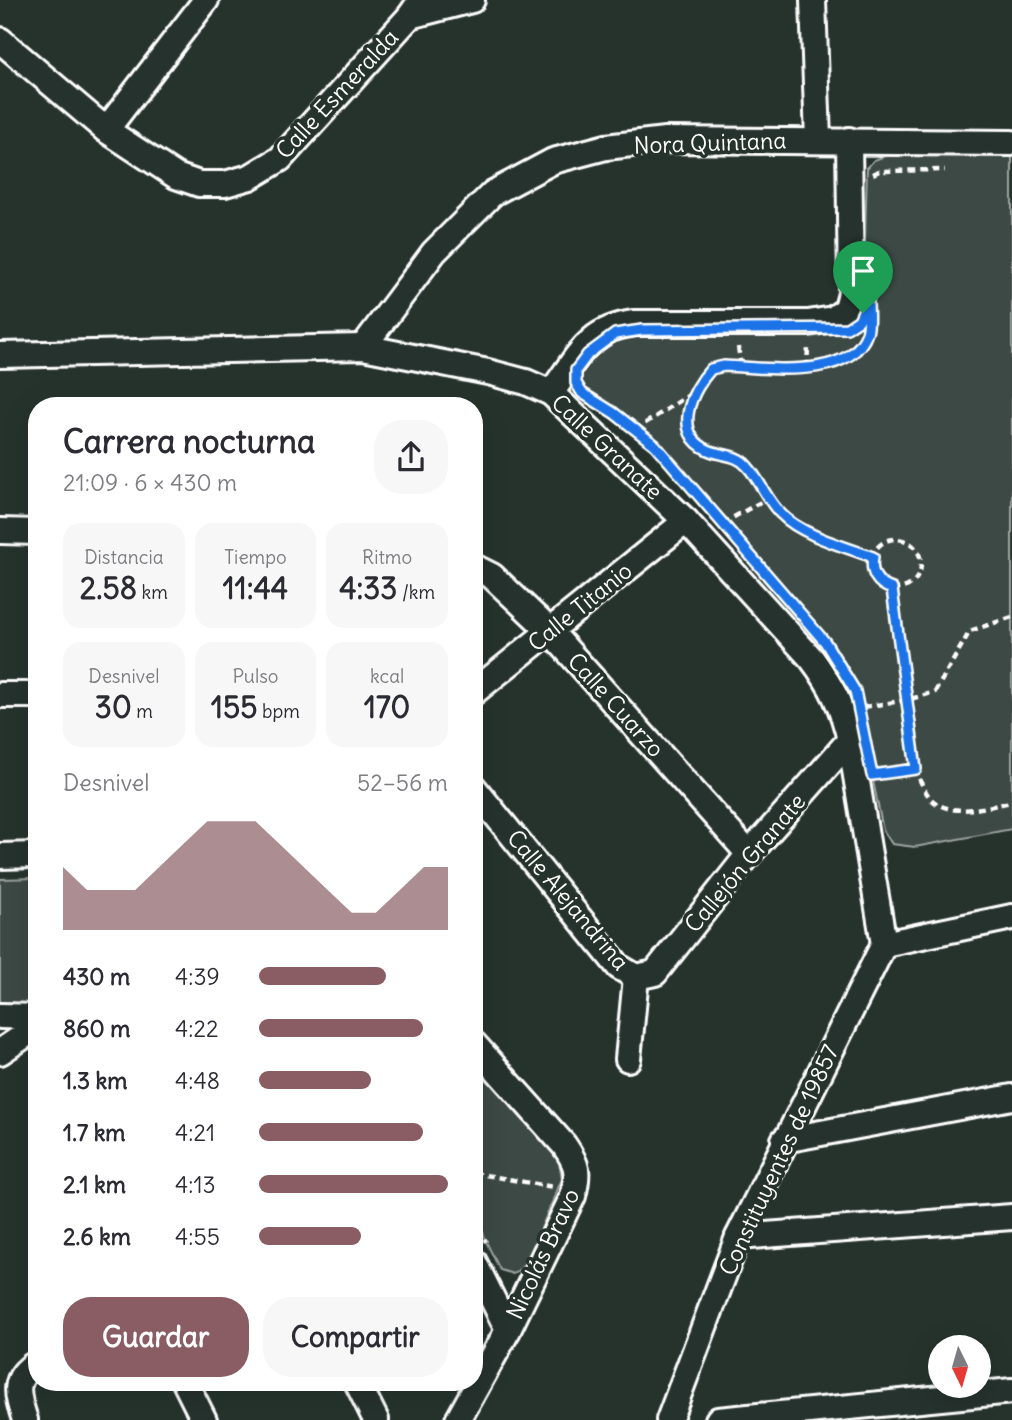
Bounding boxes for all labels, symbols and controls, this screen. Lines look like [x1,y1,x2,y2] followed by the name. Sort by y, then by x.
[269,23,404,165] street label: Calle Esmeralda
[633,125,787,160] street label: Nora Quintana
[833,241,893,313] pin
[844,252,882,290] icon: arrive
[546,388,669,505] street label: Calle Granate
[374,420,448,494] button: share
[63,421,315,462] text: Carrera nocturna
[63,468,237,497] text: 21:09 · 6 × 430 m
[84,545,164,569] text: Distancia
[224,545,287,569] text: Tiempo
[362,545,412,569] text: Ritmo
[522,556,638,657] street label: Calle Titanio
[80,569,137,607] text: 2.58
[223,569,288,607] text: 11:44
[339,569,397,607] text: 4:33
[137,580,168,604] text: km
[397,580,435,604] text: /km
[562,646,671,763] street label: Calle Cuarzo
[88,664,159,688] text: Desnivel
[232,664,279,688] text: Pulso
[370,664,404,688] text: kcal
[95,688,132,726] text: 30
[211,688,257,726] text: 155
[364,688,410,726] text: 170
[132,699,153,723] text: m
[257,699,300,723] text: bpm
[63,768,149,797] text: Desnivel
[357,768,448,797] text: 52–56 m
[678,787,811,938] street label: Callejón Granate
[501,823,636,976] street label: Calle Alejandrina
[63,962,130,991] text: 430 m
[175,962,220,991] text: 4:39
[63,1014,130,1043] text: 860 m
[175,1014,219,1043] text: 4:22
[712,1040,845,1280] street label: Constituyentes de 19857
[63,1066,127,1095] text: 1.3 km
[175,1066,220,1095] text: 4:48
[63,1118,126,1147] text: 1.7 km
[175,1118,215,1147] text: 4:21
[63,1170,126,1199] text: 2.1 km
[175,1170,216,1199] text: 4:13
[500,1184,585,1324] street label: Nicolás Bravo
[63,1222,131,1251] text: 2.6 km
[175,1222,220,1251] text: 4:55
[63,1297,249,1377] button: Guardar
[263,1297,448,1377] button: Compartir
[928,1335,990,1398] north arrow
[928,1335,991,1398] map controls

